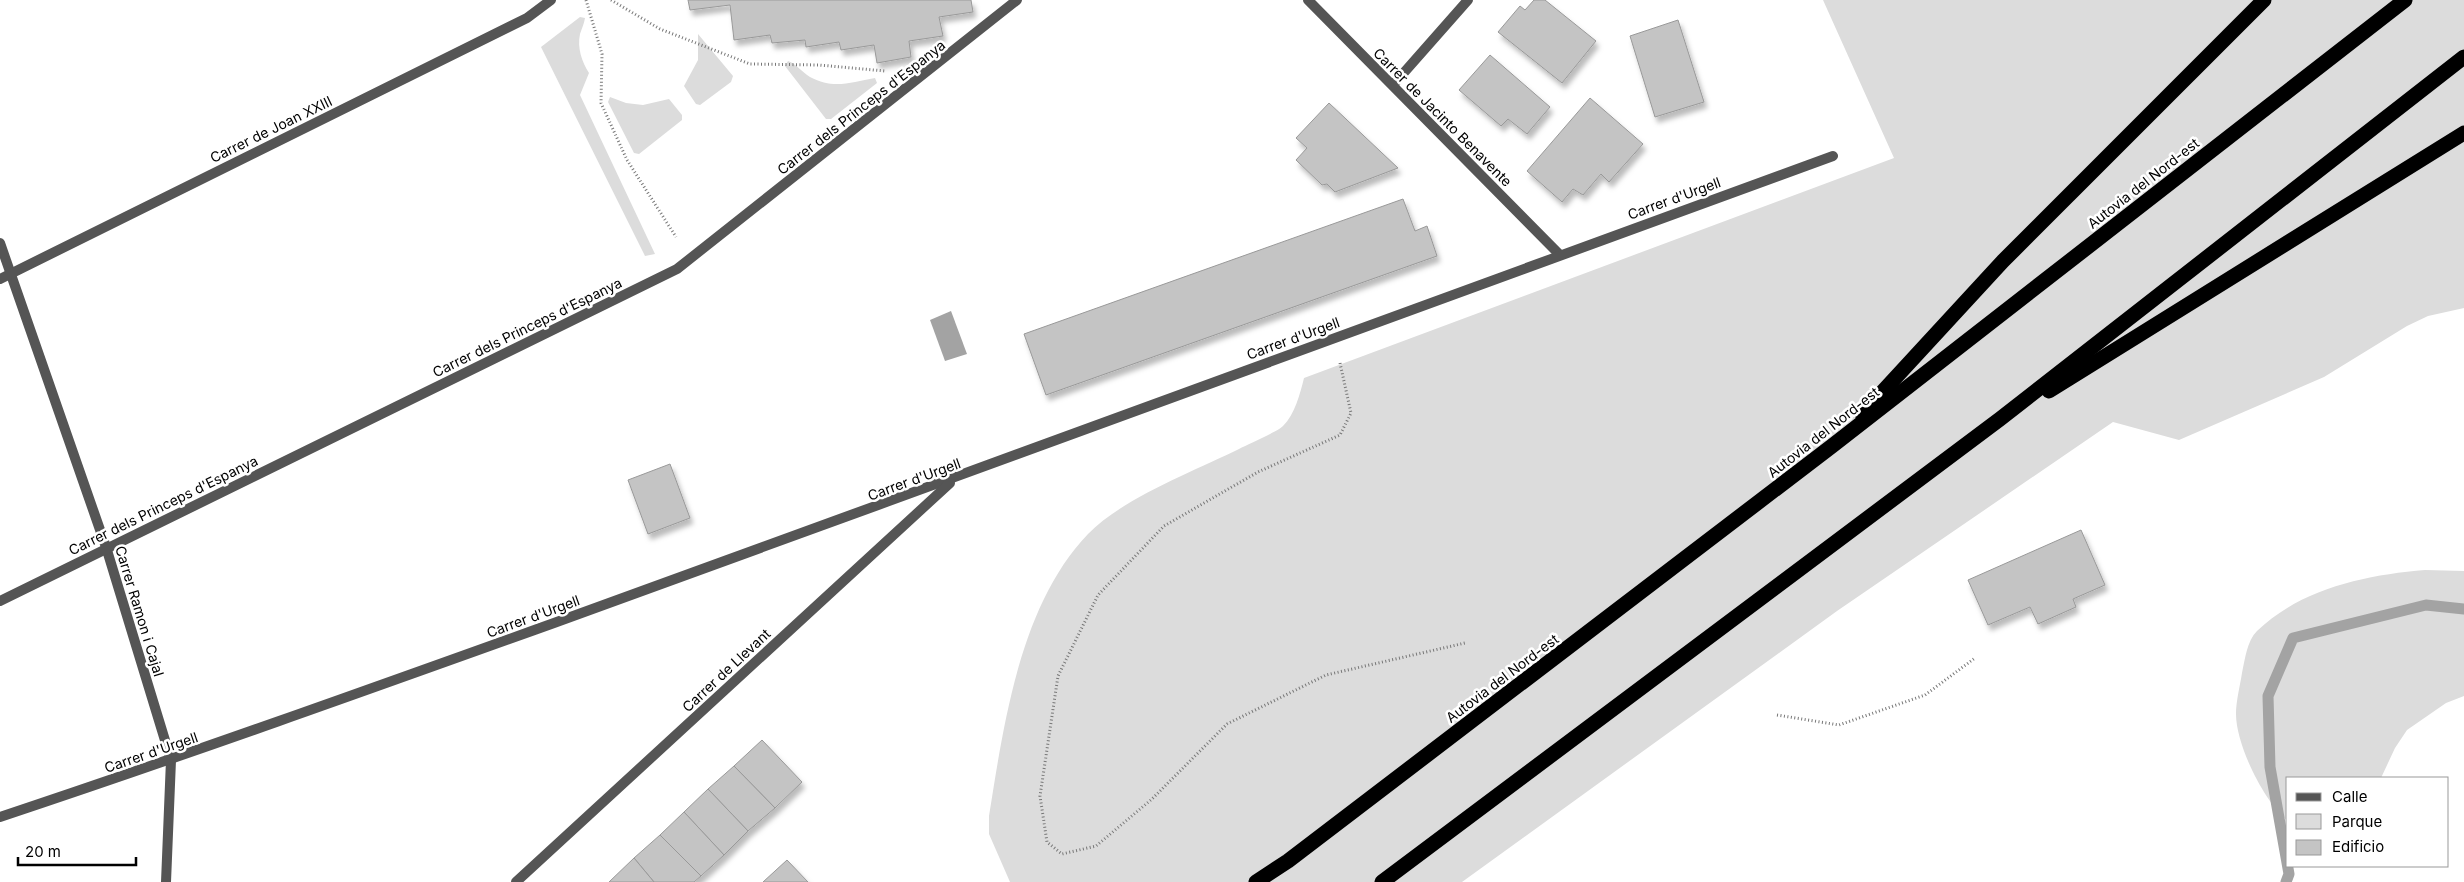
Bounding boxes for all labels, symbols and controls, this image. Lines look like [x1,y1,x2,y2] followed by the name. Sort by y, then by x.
[774,36,948,178] street label: Carrer dels Princeps d'Espanya
[1370,44,1516,190] street label: Carrer de Jacinto Benavente
[207,92,335,166] street label: Carrer de Joan XXIII
[2084,134,2202,232] street label: Autovia del Nord-est
[1625,173,1723,223] street label: Carrer d'Urgell
[430,274,624,380] street label: Carrer dels Princeps d'Espanya
[1244,313,1342,363] street label: Carrer d'Urgell
[1764,383,1882,481] street label: Autovia del Nord-est
[66,452,260,558] street label: Carrer dels Princeps d'Espanya
[865,454,963,504] street label: Carrer d'Urgell
[112,544,168,678] street label: Carrer Ramon i Cajal
[484,591,582,641] street label: Carrer d'Urgell
[678,625,774,715] street label: Carrer de Llevant
[1442,630,1562,726] street label: Autovia del Nord-est
[102,728,200,776] street label: Carrer d'Urgell
[2286,777,2449,867] legend
[2332,787,2367,806] text: Calle
[2332,812,2382,831] text: Parque
[18,834,135,866] scale bar
[2332,837,2384,856] text: Edificio
[25,842,61,861] text: 20 m

